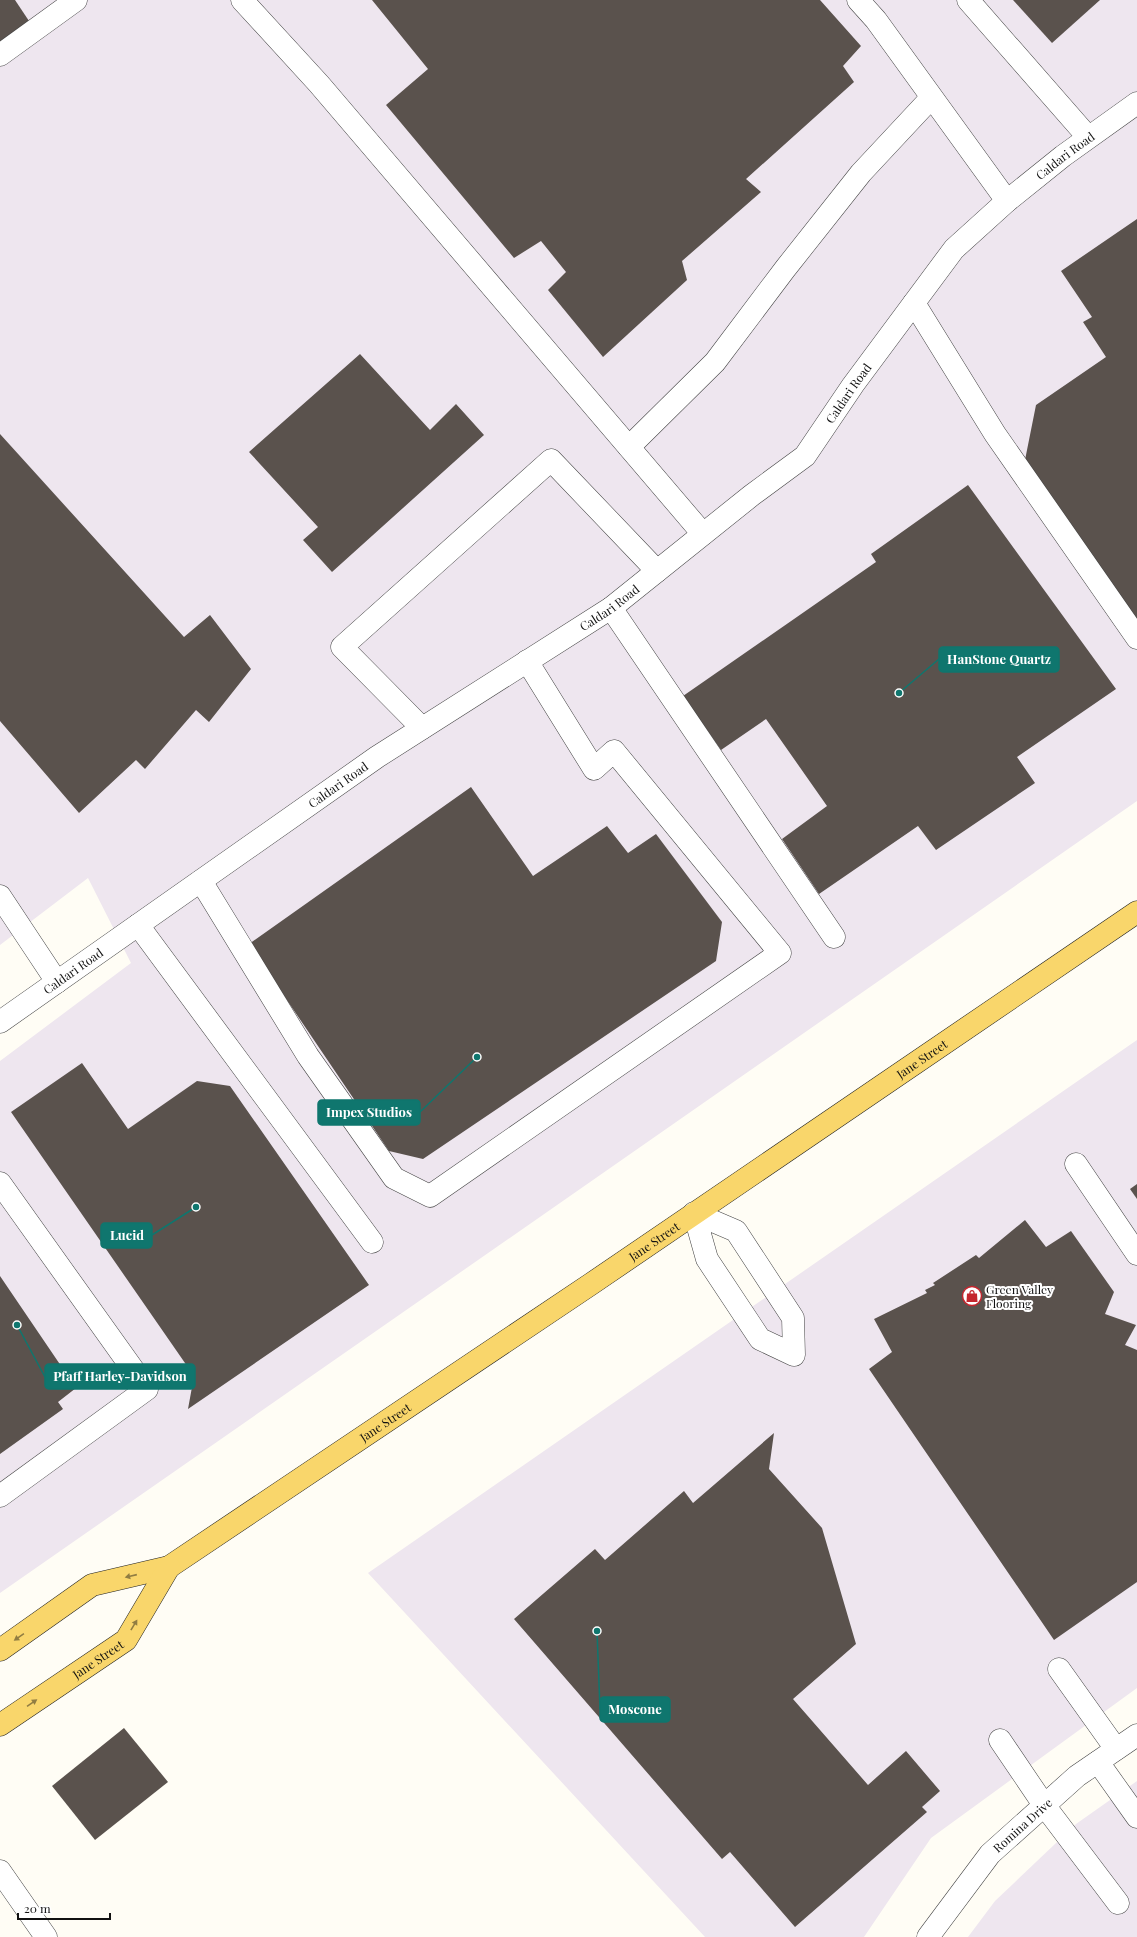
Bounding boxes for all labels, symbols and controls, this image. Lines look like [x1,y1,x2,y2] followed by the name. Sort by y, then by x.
[1032,128,1098,183] street label: Caldari Road
[822,360,875,426] street label: Caldari Road
[576,581,642,634] street label: Caldari Road
[939,647,1059,672] callout: HanStone Quartz
[947,650,1051,667] text: HanStone Quartz
[305,758,371,811] street label: Caldari Road
[40,944,106,997] street label: Caldari Road
[892,1035,951,1082] street label: Jane Street
[318,1100,420,1125] callout: Impex Studios
[326,1103,412,1120] text: Impex Studios
[625,1218,683,1265] street label: Jane Street
[101,1223,152,1248] callout: Lucid
[110,1226,144,1243] text: Lucid
[986,1281,1053,1311] place label: Green Valley Flooring
[961,1285,983,1307] shop icon: Green Valley Flooring
[45,1364,195,1389] callout: Pfaff Harley-Davidson
[53,1367,187,1384] text: Pfaff Harley-Davidson
[356,1399,414,1445] street label: Jane Street
[125,1573,138,1579] one-way arrow
[131,1619,138,1631] one-way arrow
[14,1633,24,1641] one-way arrow
[68,1636,127,1682] street label: Jane Street
[600,1697,670,1722] callout: Moscone
[27,1699,37,1707] one-way arrow
[608,1700,662,1717] text: Moscone
[989,1794,1055,1856] street label: Romina Drive
[18,1895,110,1921] scale bar
[24,1900,51,1916] text: 20 m

